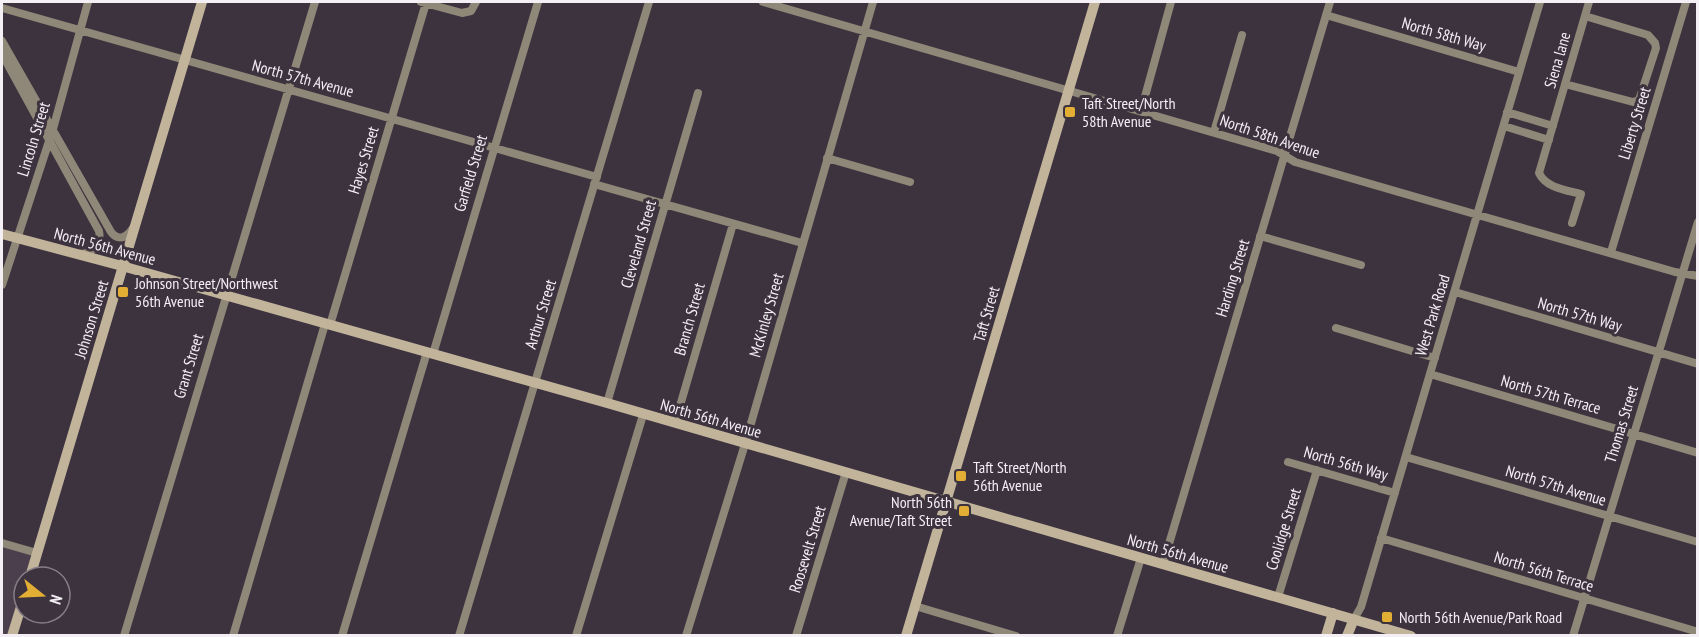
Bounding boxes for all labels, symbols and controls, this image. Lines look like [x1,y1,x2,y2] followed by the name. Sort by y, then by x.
[1400,12,1488,56] street label: North 58th Way
[1539,30,1575,90] street label: Siena lane
[250,55,356,101] street label: North 57th Avenue
[1614,84,1655,162] street label: Liberty Street
[1082,93,1175,131] place label: Taft Street/North 58th Avenue
[12,99,54,179] street label: Lincoln Street
[1063,105,1077,119] marker: Taft Street/North 58th Avenue
[1217,110,1323,162] street label: North 58th Avenue
[343,123,383,196] street label: Hayes Street
[449,132,491,214] street label: Garfield Street
[616,197,660,290] street label: Cleveland Street
[52,223,158,269] street label: North 56th Avenue
[1211,236,1253,319] street label: Harding Street
[744,270,788,359] street label: McKinley Street
[1410,272,1454,358] street label: West Park Road
[134,273,278,311] place label: Johnson Street/Northwest 56th Avenue
[520,276,560,351] street label: Arthur Street
[69,277,113,361] street label: Johnson Street
[669,280,709,358] street label: Branch Street
[969,283,1004,344] street label: Taft Street
[116,285,130,299] marker: Johnson Street/Northwest 56th Avenue
[1536,292,1624,336] street label: North 57th Way
[169,331,207,401] street label: Grant Street
[1499,370,1603,418] street label: North 57th Terrace
[1600,382,1642,465] street label: Thomas Street
[658,394,764,442] street label: North 56th Avenue
[1302,441,1390,485] street label: North 56th Way
[973,457,1066,495] place label: Taft Street/North 56th Avenue
[1503,460,1609,510] street label: North 57th Avenue
[954,469,968,483] marker: Taft Street/North 56th Avenue
[1261,485,1305,573] street label: Coolidge Street
[850,492,953,530] place label: North 56th Avenue/Taft Street
[784,502,830,595] street label: Roosevelt Street
[957,504,971,518] marker: North 56th Avenue/Taft Street
[1125,529,1231,577] street label: North 56th Avenue
[1492,546,1596,596] street label: North 56th Terrace
[12,565,72,625] north arrow
[45,592,67,607] text: N
[1399,607,1562,627] place label: North 56th Avenue/Park Road
[1380,610,1394,624] marker: North 56th Avenue/Park Road

